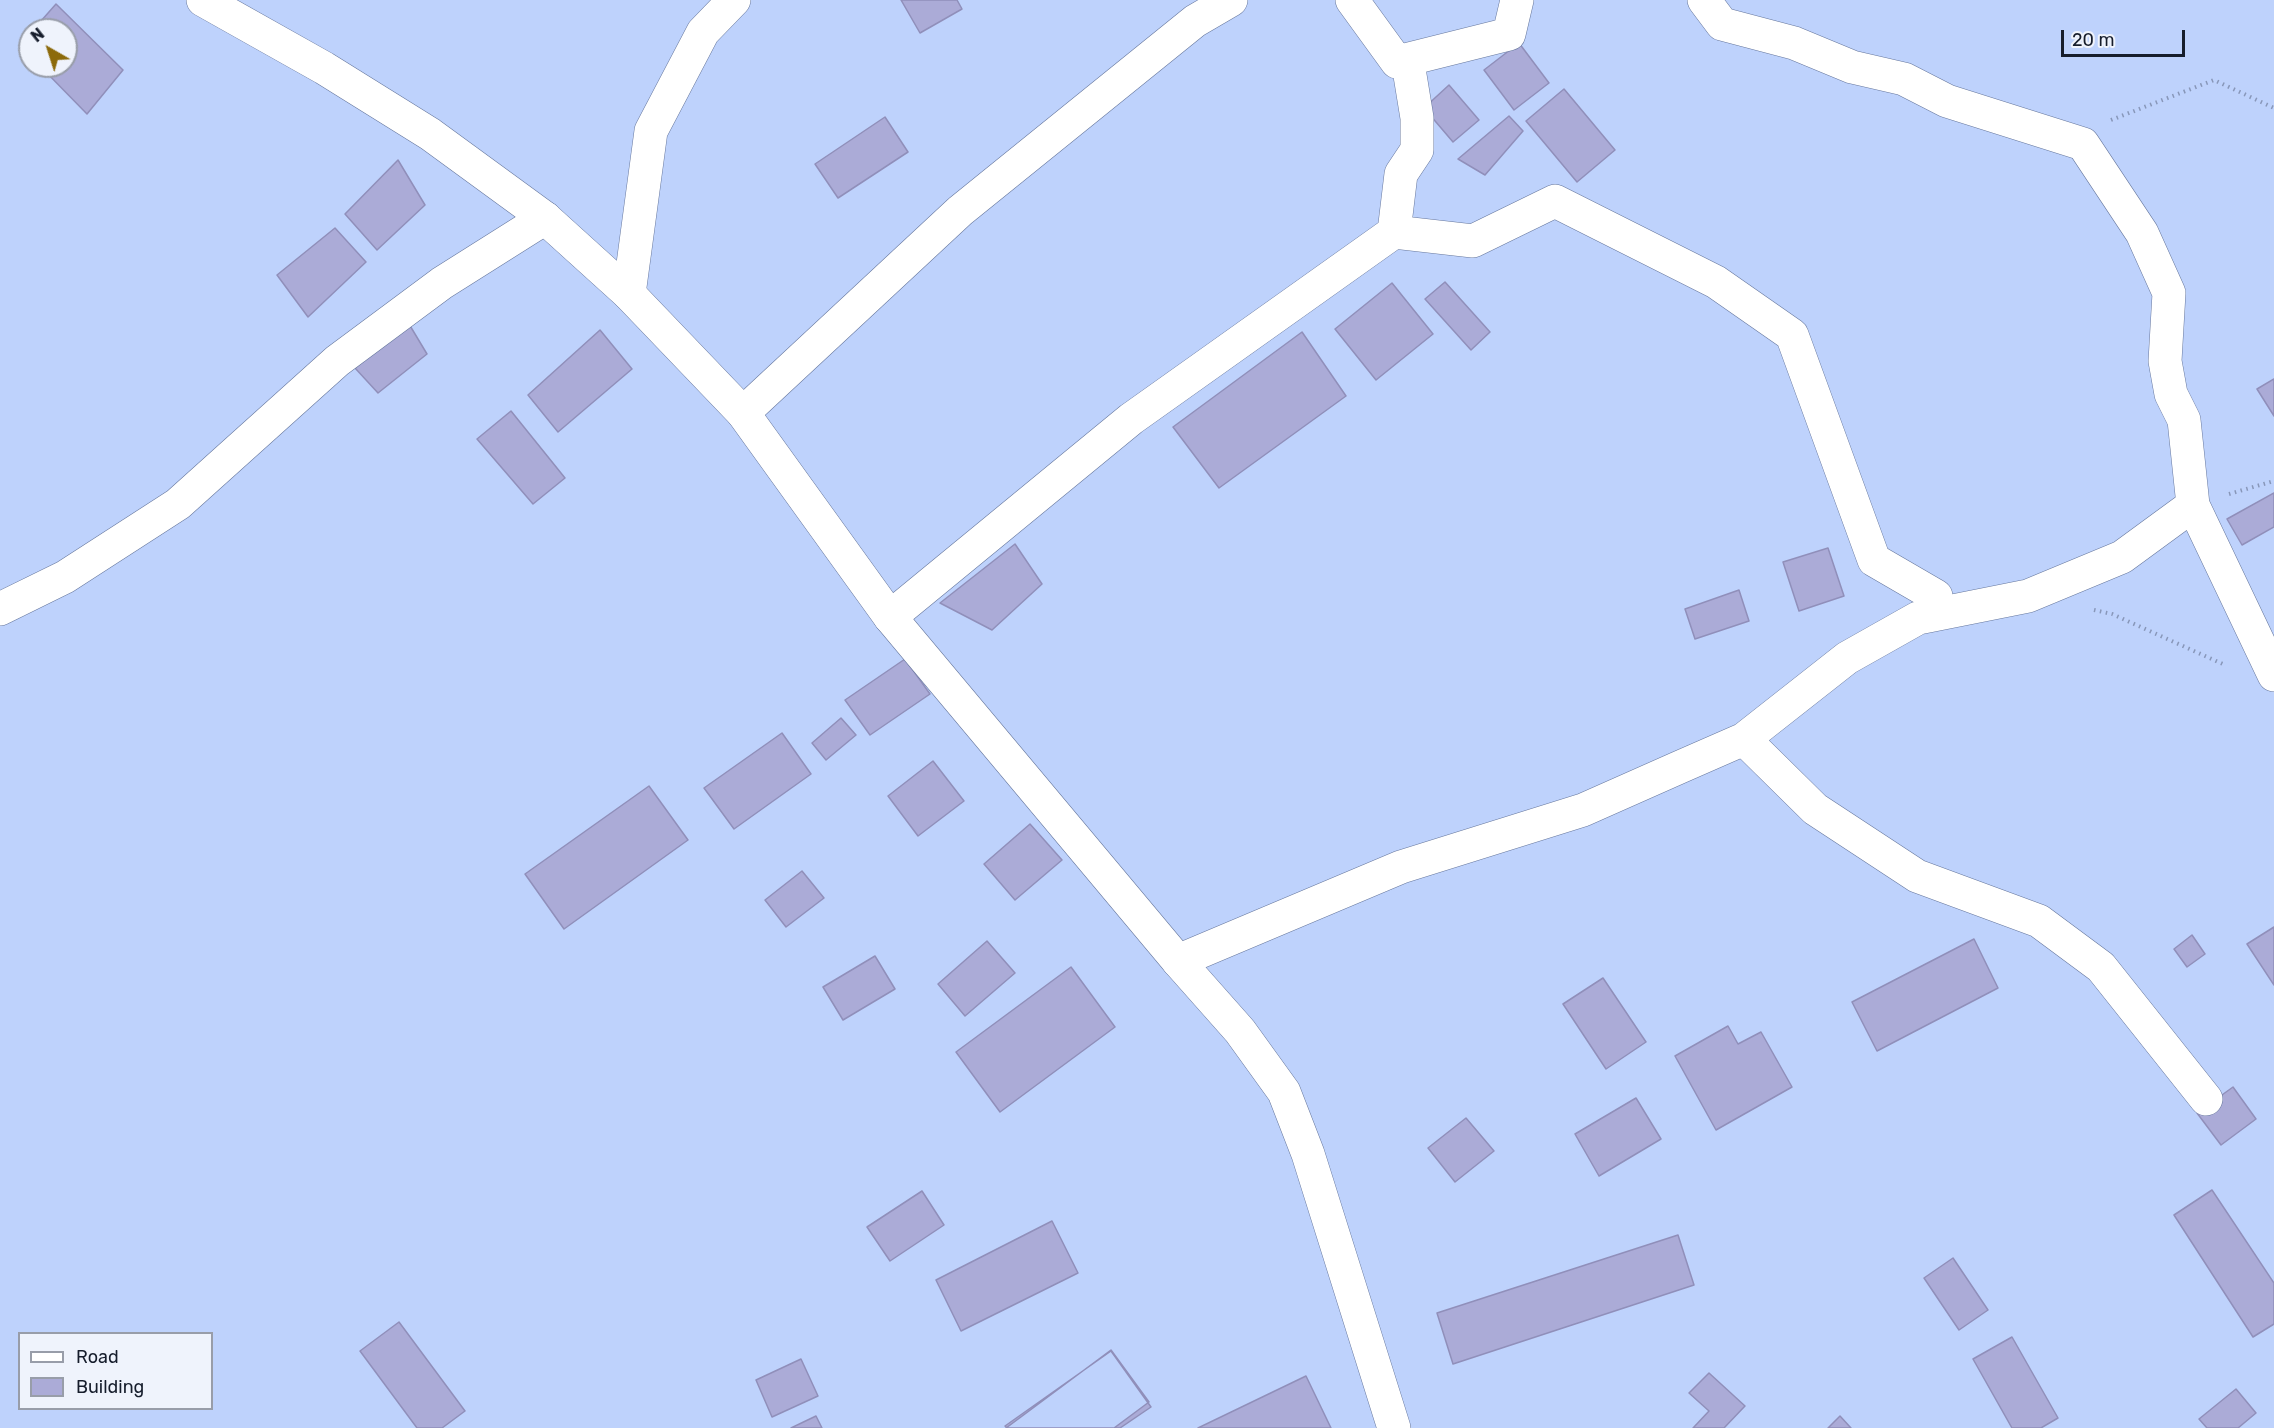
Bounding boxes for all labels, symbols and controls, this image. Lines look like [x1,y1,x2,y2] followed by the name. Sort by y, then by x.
[18,18,78,78] north arrow
[2064,18,2188,56] scale bar
[27,24,48,46] text: N
[2072,29,2114,51] text: 20 m
[18,1332,213,1410] legend
[76,1346,119,1368] text: Road
[76,1376,144,1398] text: Building

